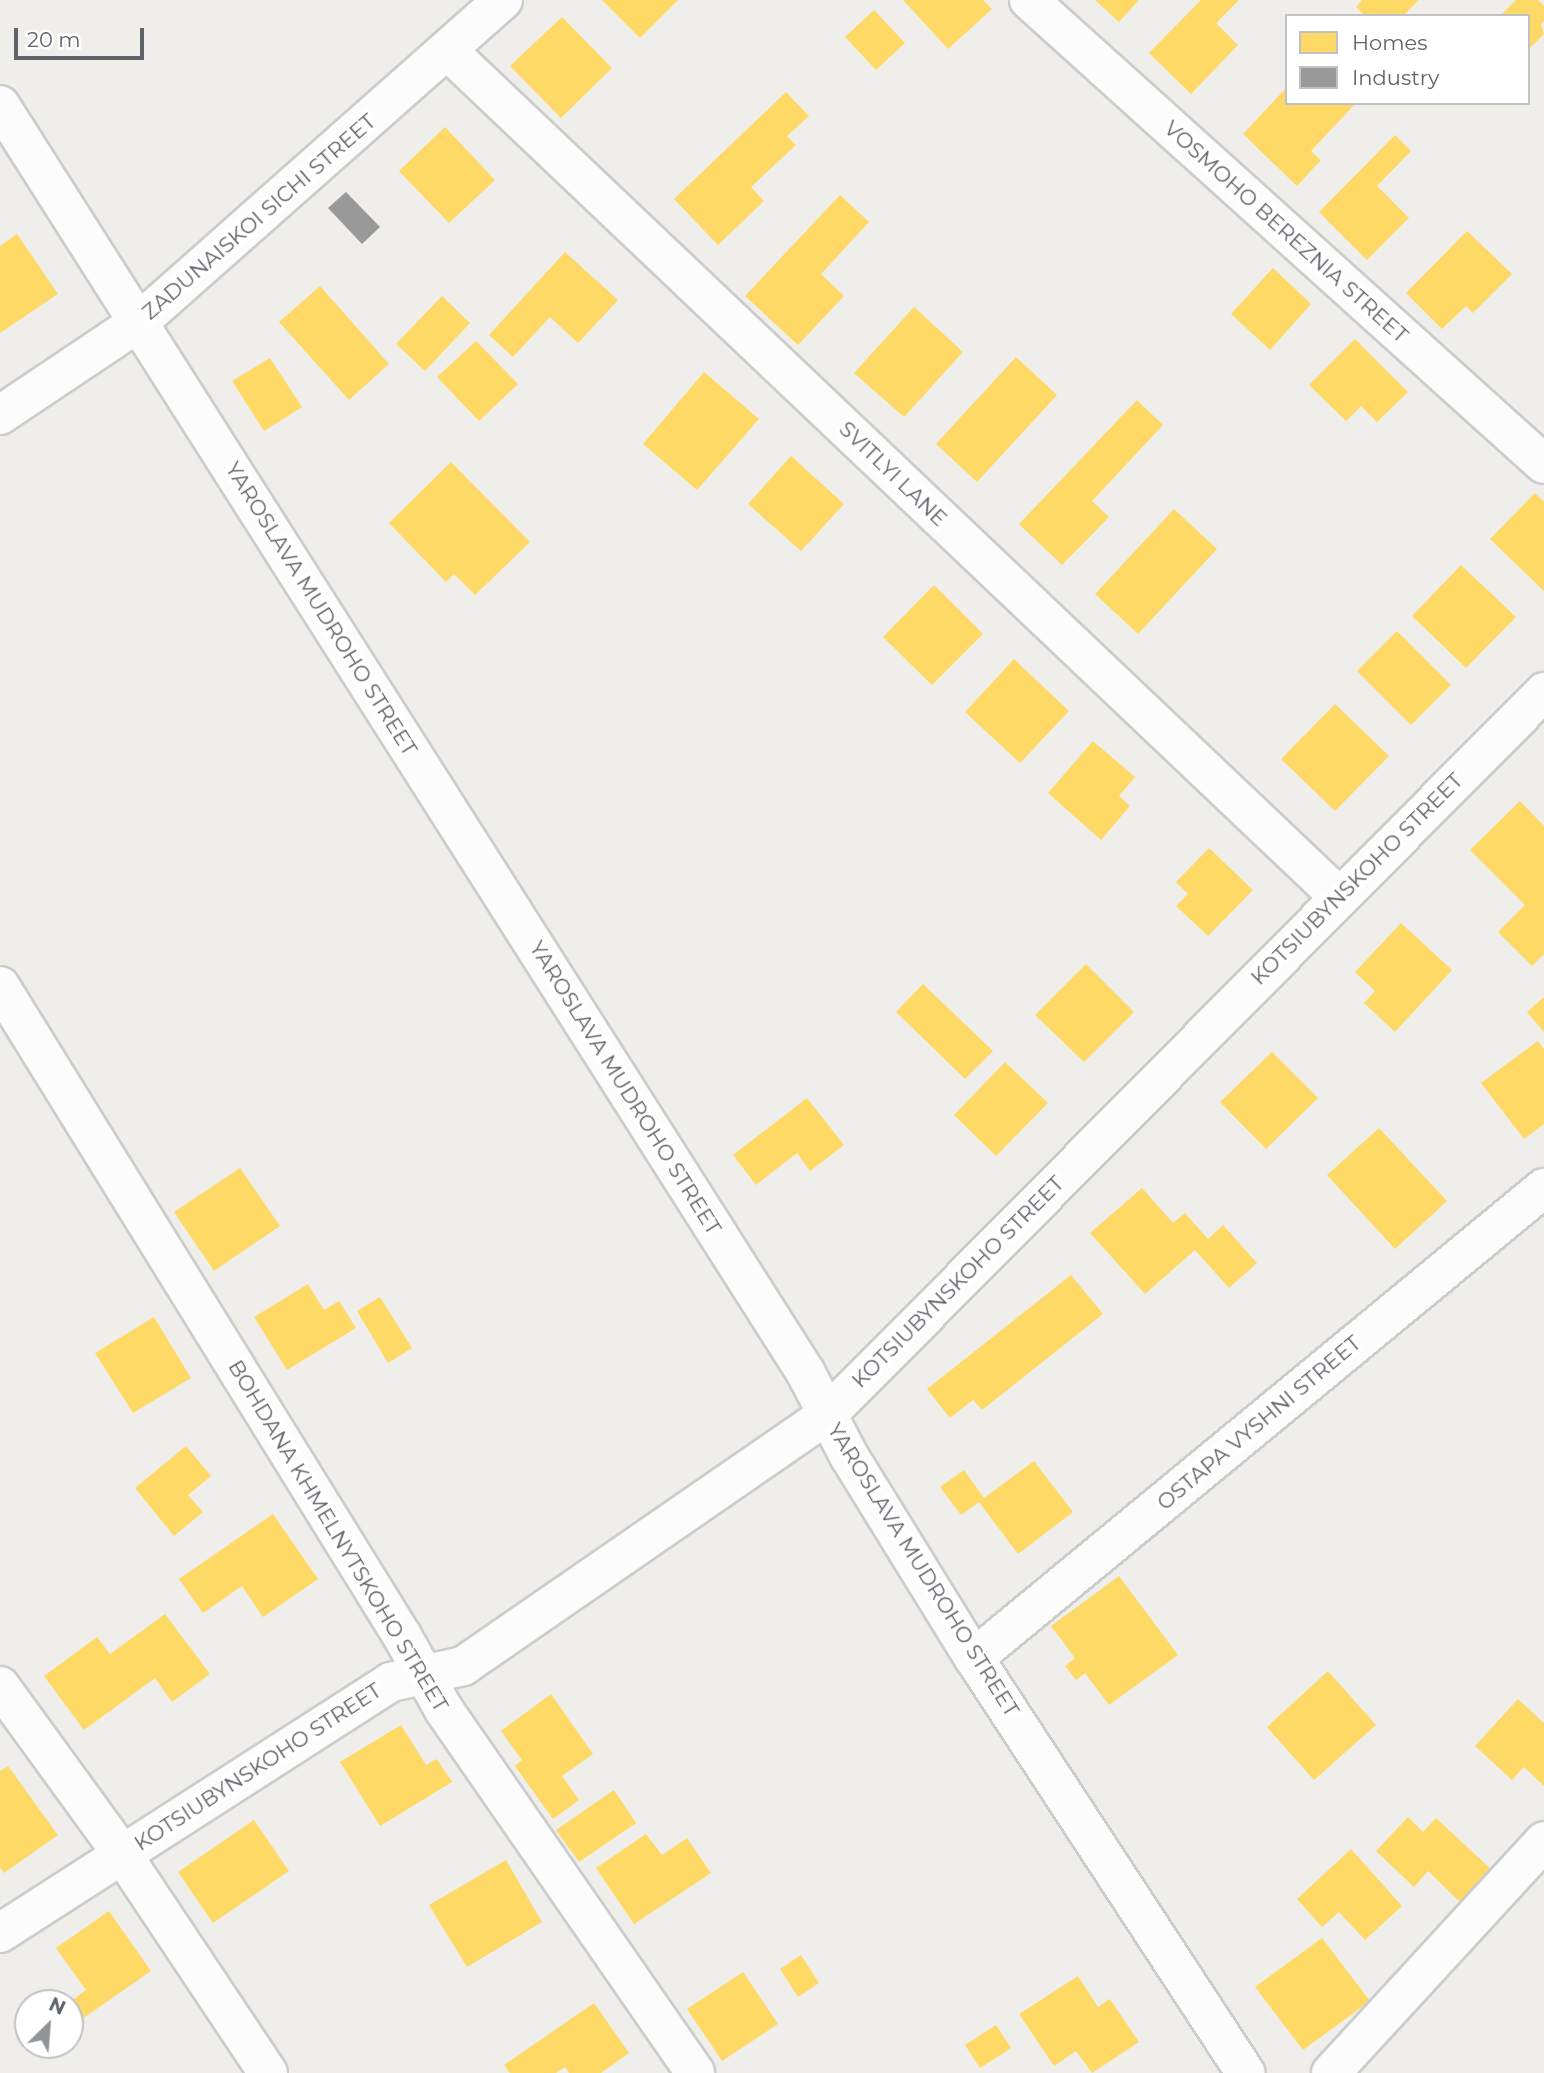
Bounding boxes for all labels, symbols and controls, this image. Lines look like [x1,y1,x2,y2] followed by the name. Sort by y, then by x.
[18,14,147,58] scale bar
[1285,14,1530,105] legend
[27,27,81,52] text: 20 m
[1352,30,1427,55] text: Homes
[1352,65,1439,90] text: Industry
[137,109,381,325] street label: ZADUNAISKOI SICHI STREET
[1159,116,1413,348] street label: VOSMOHO BEREZNIA STREET
[834,416,952,532] street label: SVITLYI LANE
[220,458,422,760] street label: YAROSLAVA MUDROHO STREET
[1246,768,1468,990] street label: KOTSIUBYNSKOHO STREET
[524,937,726,1239] street label: YAROSLAVA MUDROHO STREET
[847,1171,1069,1393] street label: KOTSIUBYNSKOHO STREET
[1152,1331,1366,1515] street label: OSTAPA VYSHNI STREET
[223,1356,453,1716] street label: BOHDANA KHMELNYTSKOHO STREET
[822,1419,1024,1721] street label: YAROSLAVA MUDROHO STREET
[130,1678,386,1856] street label: KOTSIUBYNSKOHO STREET
[14,1989,84,2059] north arrow
[45,1993,69,2020] text: N

